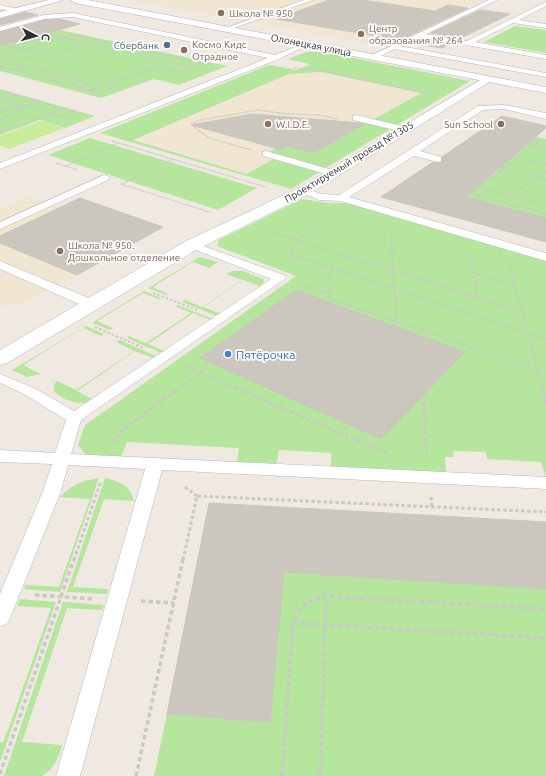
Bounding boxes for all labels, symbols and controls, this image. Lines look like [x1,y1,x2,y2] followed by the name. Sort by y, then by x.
[216,8,226,18] marker: Школа № 950
[229,8,293,19] place label: Школа № 950
[16,16,56,56] north arrow
[369,23,463,46] place label: Центр образования № 264
[356,29,366,39] marker: Центр образования № 264
[270,32,352,58] street label: Олонецкая улица
[40,33,52,41] text: С
[192,39,247,62] place label: Космо Кидс Отрадное
[114,40,159,51] place label: Сбербанк
[162,40,172,50] marker: Сбербанк
[179,45,189,55] marker: Космо Кидс Отрадное
[263,119,273,129] marker: W.I.D.E.
[276,119,310,130] place label: W.I.D.E.
[283,119,415,205] street label: Проектируемый проезд №1305
[444,119,493,130] place label: Sun School
[496,119,506,129] marker: Sun School
[68,240,180,263] place label: Школа № 950. Дошкольное отделение
[55,246,65,256] marker: Школа № 950. Дошкольное отделение
[236,348,295,361] place label: Пятёрочка
[223,349,233,359] marker: Пятёрочка

